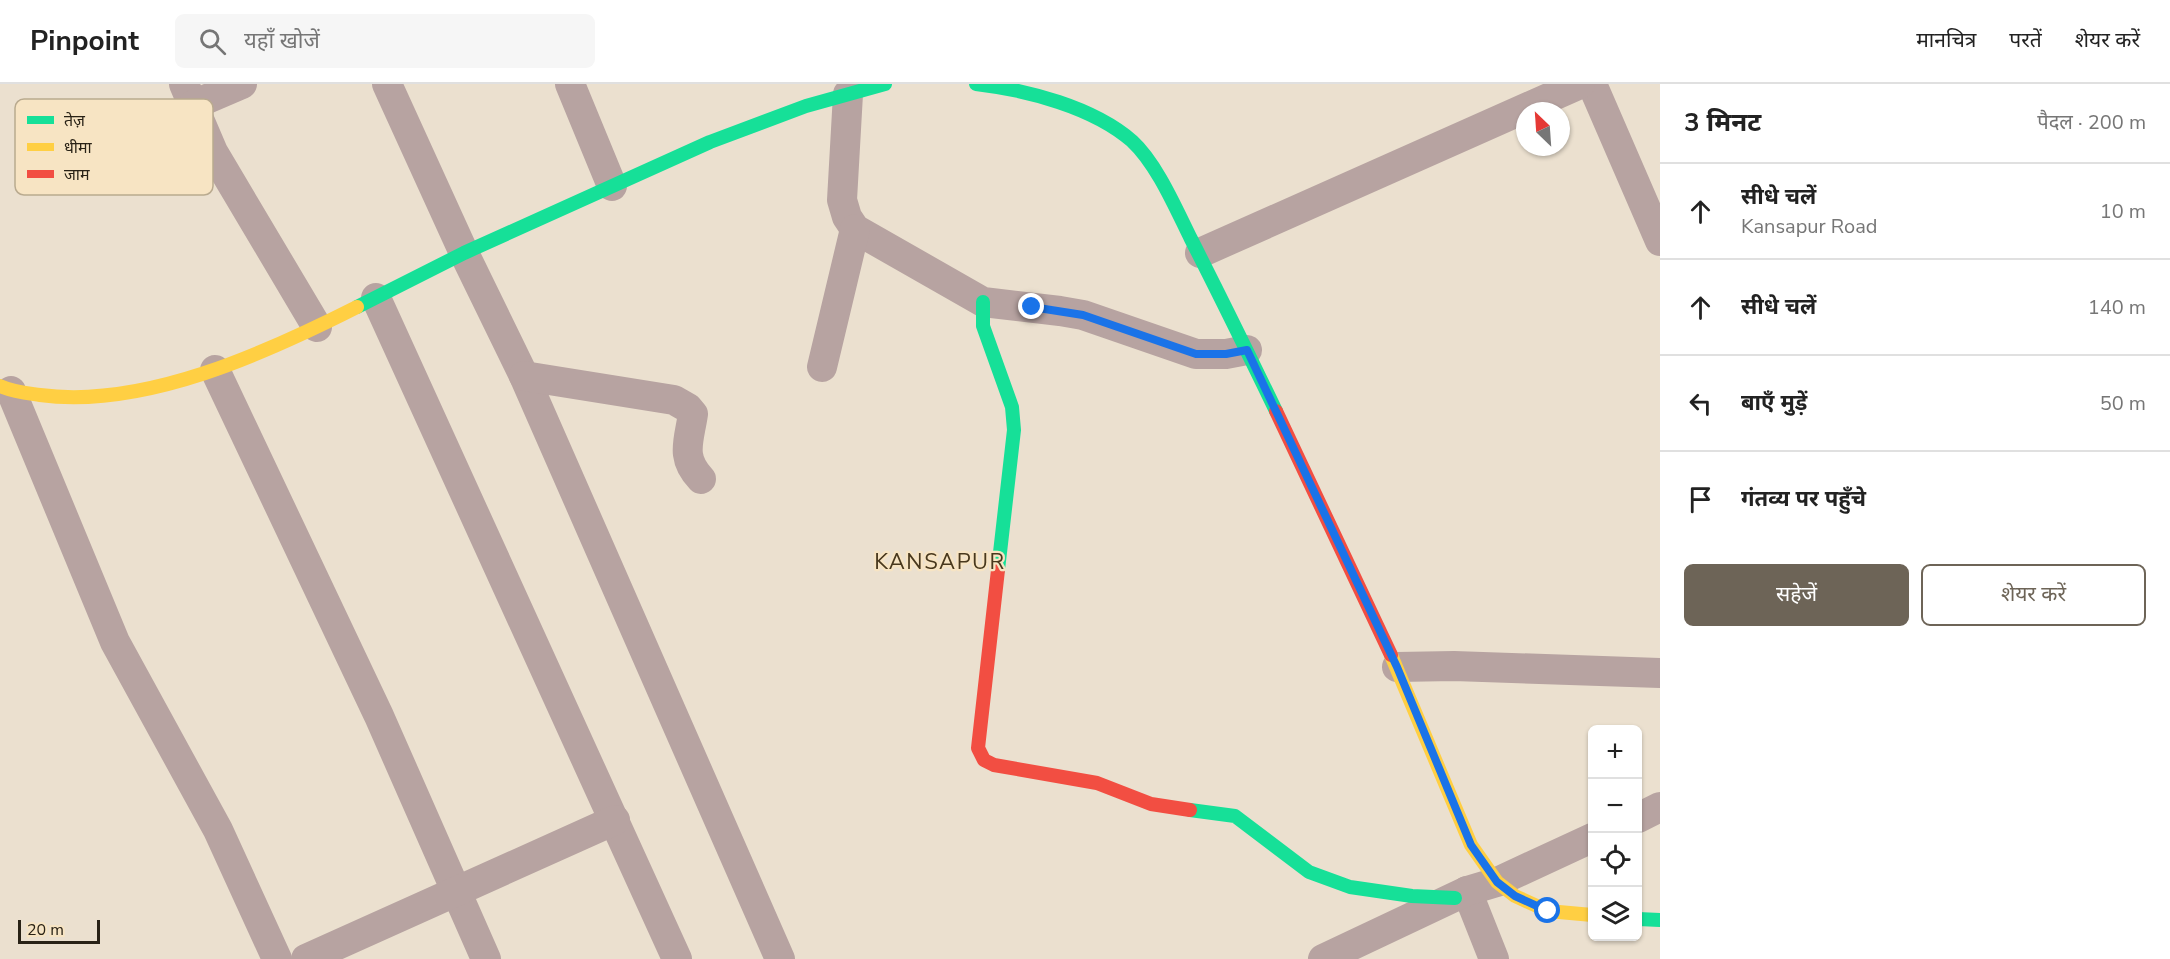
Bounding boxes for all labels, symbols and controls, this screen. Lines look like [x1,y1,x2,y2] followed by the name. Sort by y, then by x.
[175,14,595,68] search box
[30,22,139,60] text: Pinpoint
[196,25,229,58] icon: search
[244,26,320,56] text: यहाँ खोजें
[1916,26,1976,54] text: मानचित्र
[2009,26,2042,54] text: परतें
[2075,26,2140,54] text: शेयर करें
[15,99,213,195] legend
[1516,102,1570,156] north arrow
[1684,105,1761,140] text: 3 मिनट
[2037,109,2146,136] text: पैदल · 200 m
[64,110,86,132] text: तेज़
[64,137,93,159] text: धीमा
[64,164,90,186] text: जाम
[1741,182,1816,212] text: सीधे चलें
[1684,195,1717,228] icon: ahead
[2100,198,2146,225] text: 10 m
[1741,213,1877,240] text: Kansapur Road
[1684,291,1717,324] icon: ahead
[1741,292,1816,322] text: सीधे चलें
[1018,293,1044,319] route end
[2088,294,2146,321] text: 140 m
[1684,387,1717,420] icon: left
[1741,388,1807,418] text: बाएँ मुड़ें
[2100,390,2146,417] text: 50 m
[1684,483,1717,516] icon: arrive
[1741,484,1866,514] text: गंतव्य पर पहुँचे
[874,547,1006,577] district label: KANSAPUR
[1684,564,1909,626] button: सहेजें
[1921,564,2146,626] button: शेयर करें
[1588,725,1642,941] map controls
[1588,725,1642,779] button: +
[1588,779,1642,833] button: −
[1588,833,1642,887] button: locate
[1588,887,1642,941] button: layers
[1534,897,1560,923] route start
[18,917,100,944] scale bar
[27,919,64,941] text: 20 m

